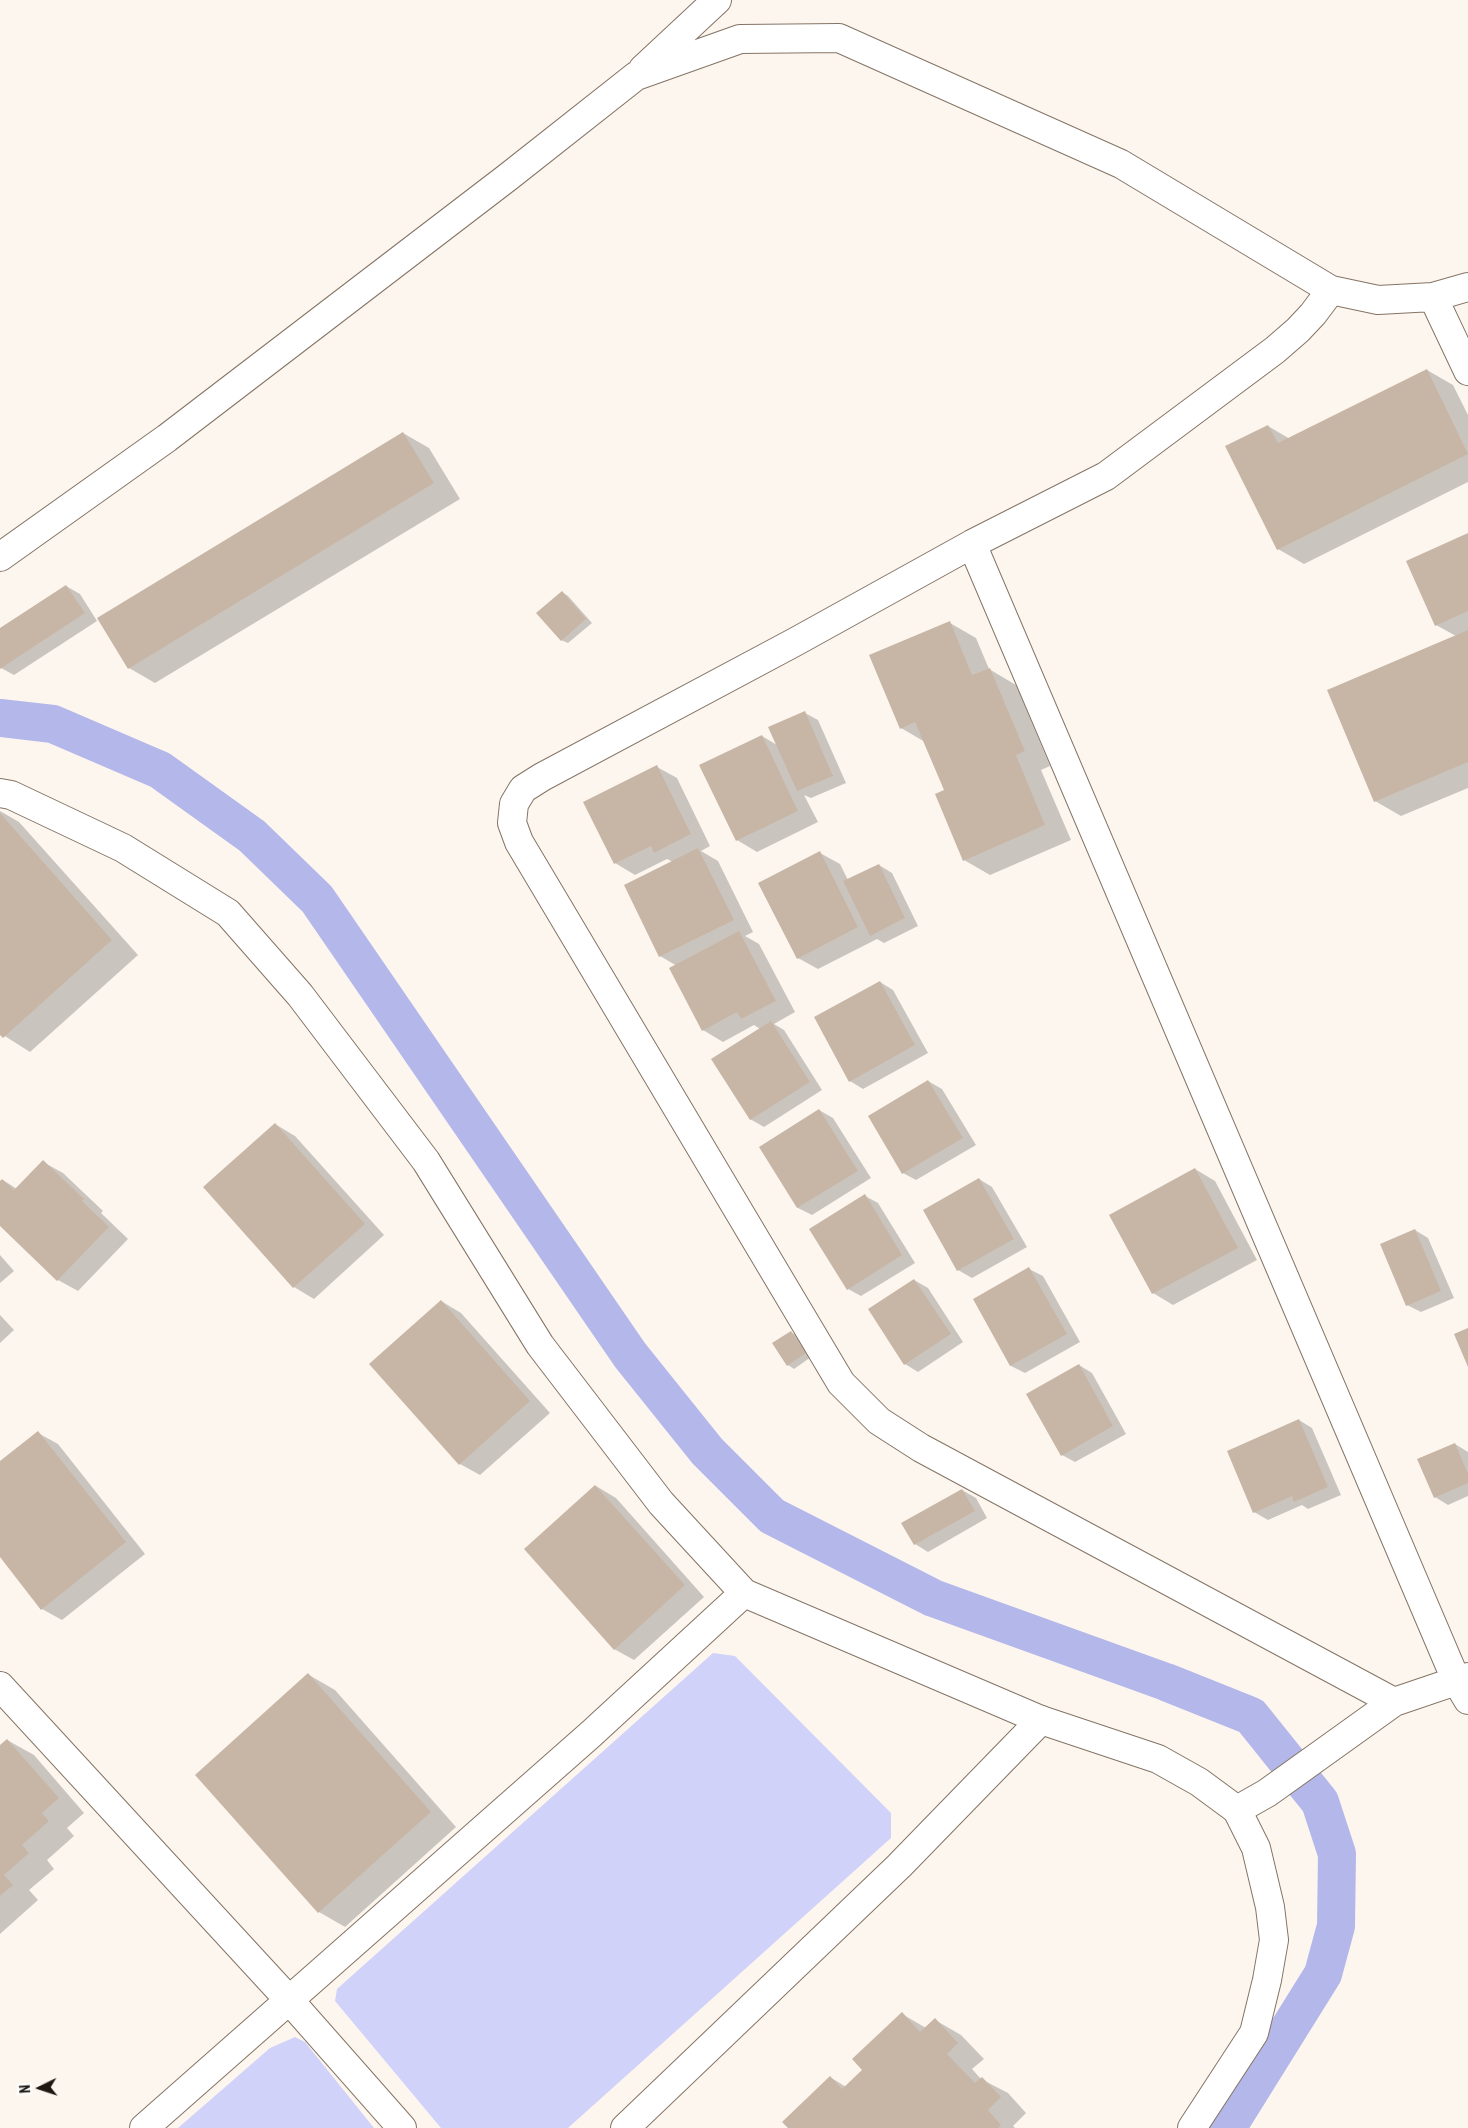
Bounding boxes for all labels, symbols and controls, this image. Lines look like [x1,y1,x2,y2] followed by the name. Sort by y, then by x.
[15,2063,65,2113] north arrow
[17,2084,33,2094] text: N

